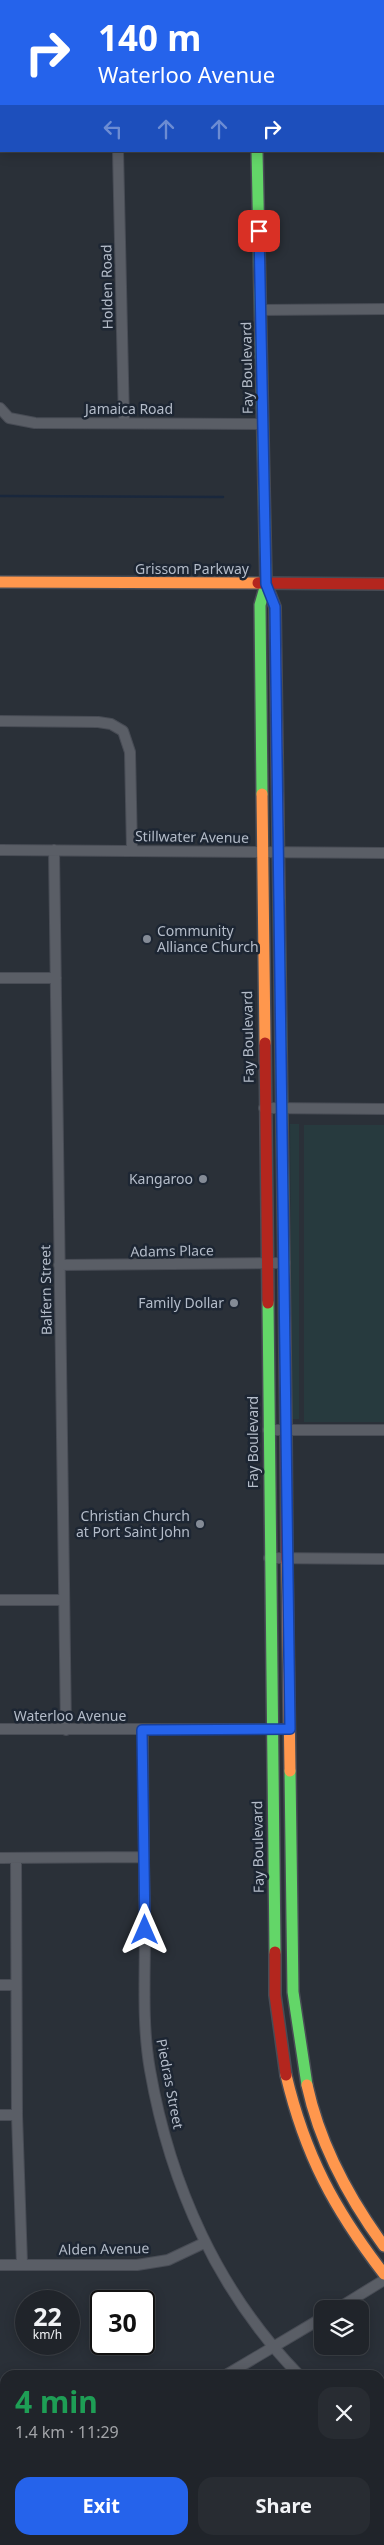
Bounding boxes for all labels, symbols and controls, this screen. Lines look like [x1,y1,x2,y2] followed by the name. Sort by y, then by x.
[98,14,201,61] text: 140 m
[15,20,80,85] icon: right
[98,59,275,89] text: Waterloo Avenue
[99,115,127,143] icon: left
[152,115,180,143] icon: ahead
[205,115,233,143] icon: ahead
[258,115,286,143] icon: right
[238,210,280,252] pin
[245,217,273,245] icon: arrive
[96,244,117,330] street label: Holden Road
[236,322,257,414] street label: Fay Boulevard
[83,399,173,418] street label: Jamaica Road
[135,559,250,578] street label: Grissom Parkway
[135,826,249,847] street label: Stillwater Avenue
[157,921,259,956] place label: Community Alliance Church
[141,933,153,945] marker: Community Alliance Church
[237,991,258,1083] street label: Fay Boulevard
[129,1169,193,1188] place label: Kangaroo
[197,1173,209,1185] marker: Kangaroo
[130,1240,214,1261] street label: Adams Place
[35,1245,56,1335] street label: Balfern Street
[138,1293,224,1312] place label: Family Dollar
[228,1297,240,1309] marker: Family Dollar
[243,1396,262,1488] street label: Fay Boulevard
[76,1506,190,1541] place label: Christian Church at Port Saint John
[194,1518,206,1530] marker: Christian Church at Port Saint John
[14,1706,126,1725] street label: Waterloo Avenue
[247,1801,268,1893] street label: Fay Boulevard
[118,1903,170,1955] position arrow
[152,2037,189,2131] street label: Piedras Street
[59,2238,150,2259] street label: Alden Avenue
[90,2290,155,2355] speed limit sign: 30
[33,2299,62,2333] text: 22
[314,2300,369,2355] map controls
[314,2300,369,2355] button: layers
[33,2326,62,2343] text: km/h
[15,2381,98,2422] text: 4 min
[318,2387,370,2439] button: close
[15,2421,119,2443] text: 1.4 km · 11:29
[15,2477,188,2535] button: Exit
[198,2477,370,2535] button: Share

